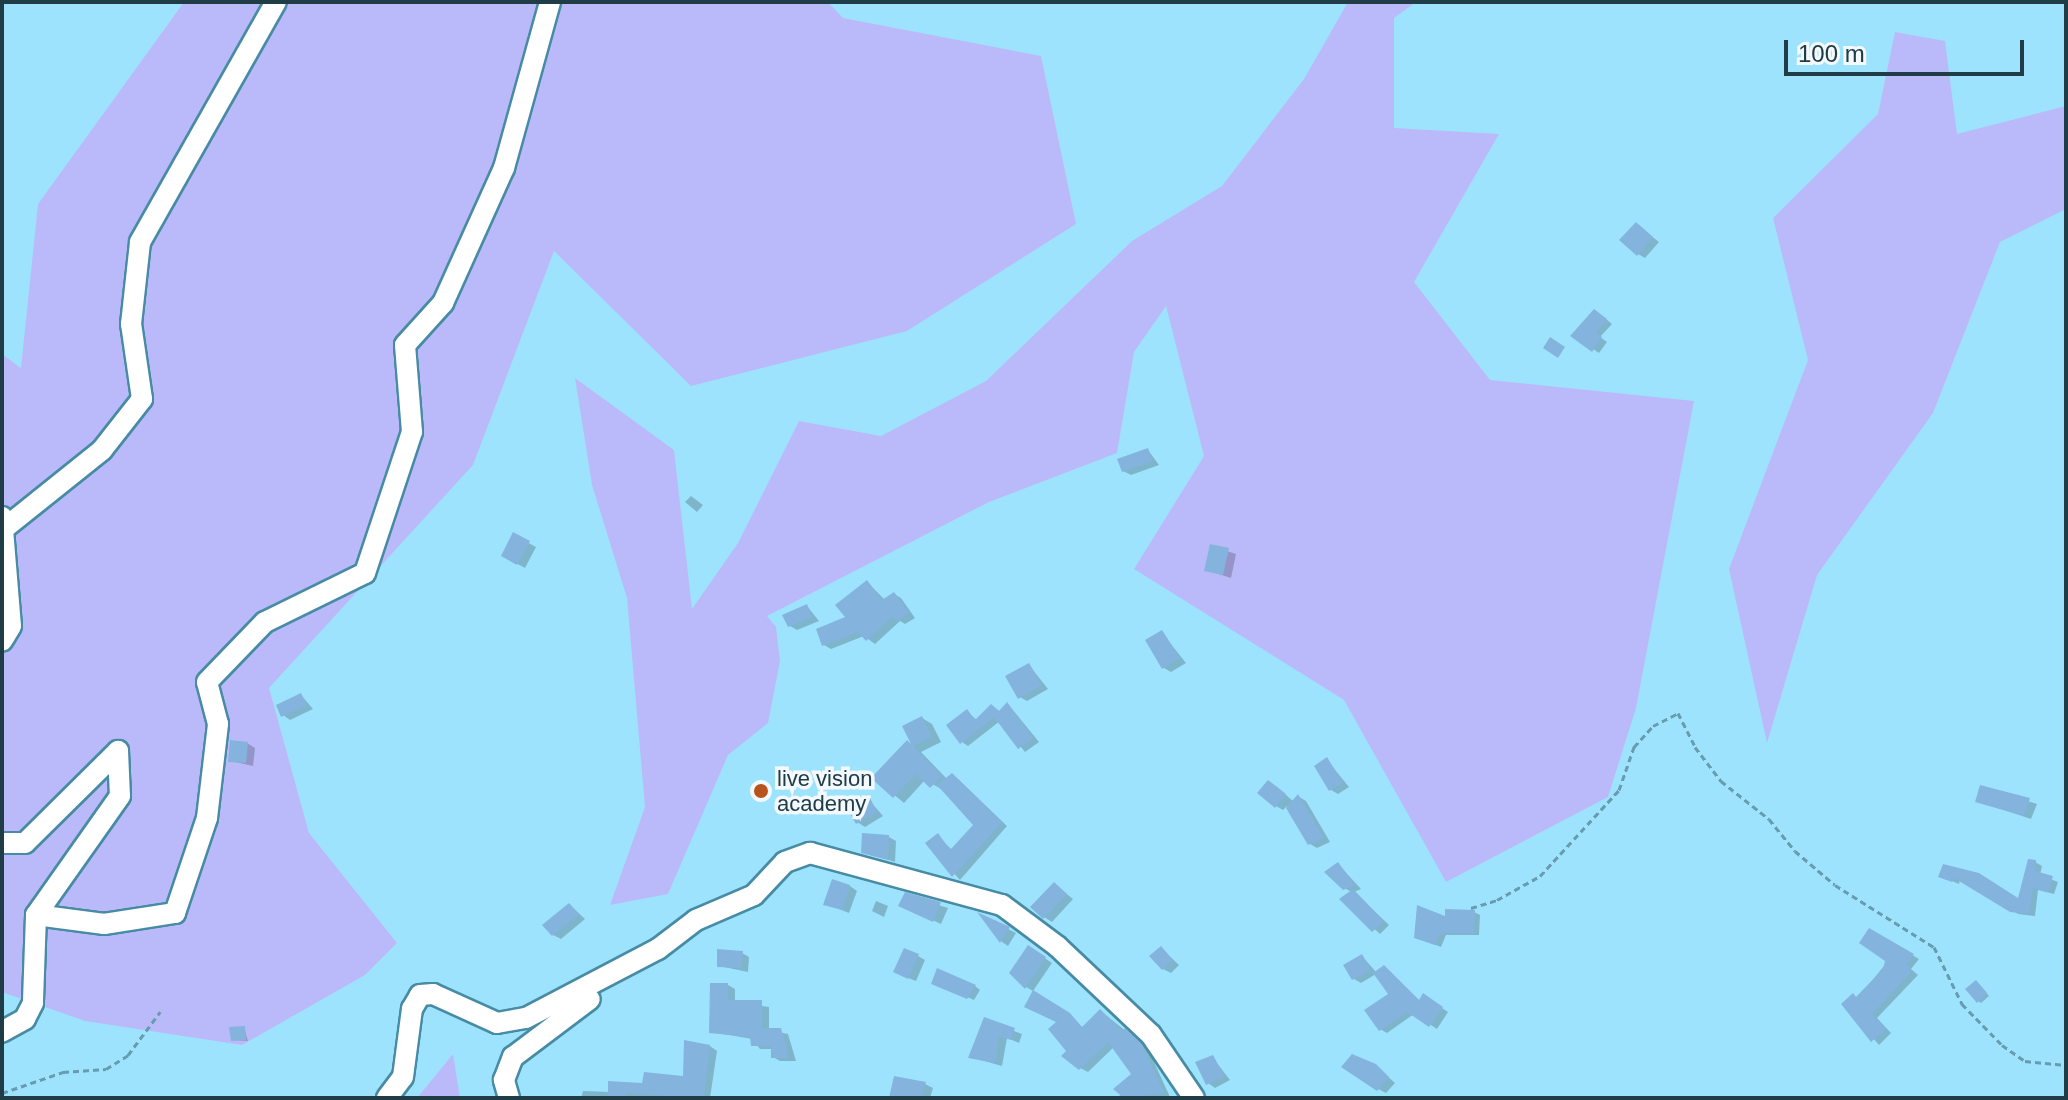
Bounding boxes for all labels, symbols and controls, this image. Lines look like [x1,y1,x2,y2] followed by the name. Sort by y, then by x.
[1788,24,2028,74] scale bar
[1798,40,1865,67] text: 100 m
[777,765,872,816] place label: live vision academy
[752,782,770,800] marker: live vision academy

